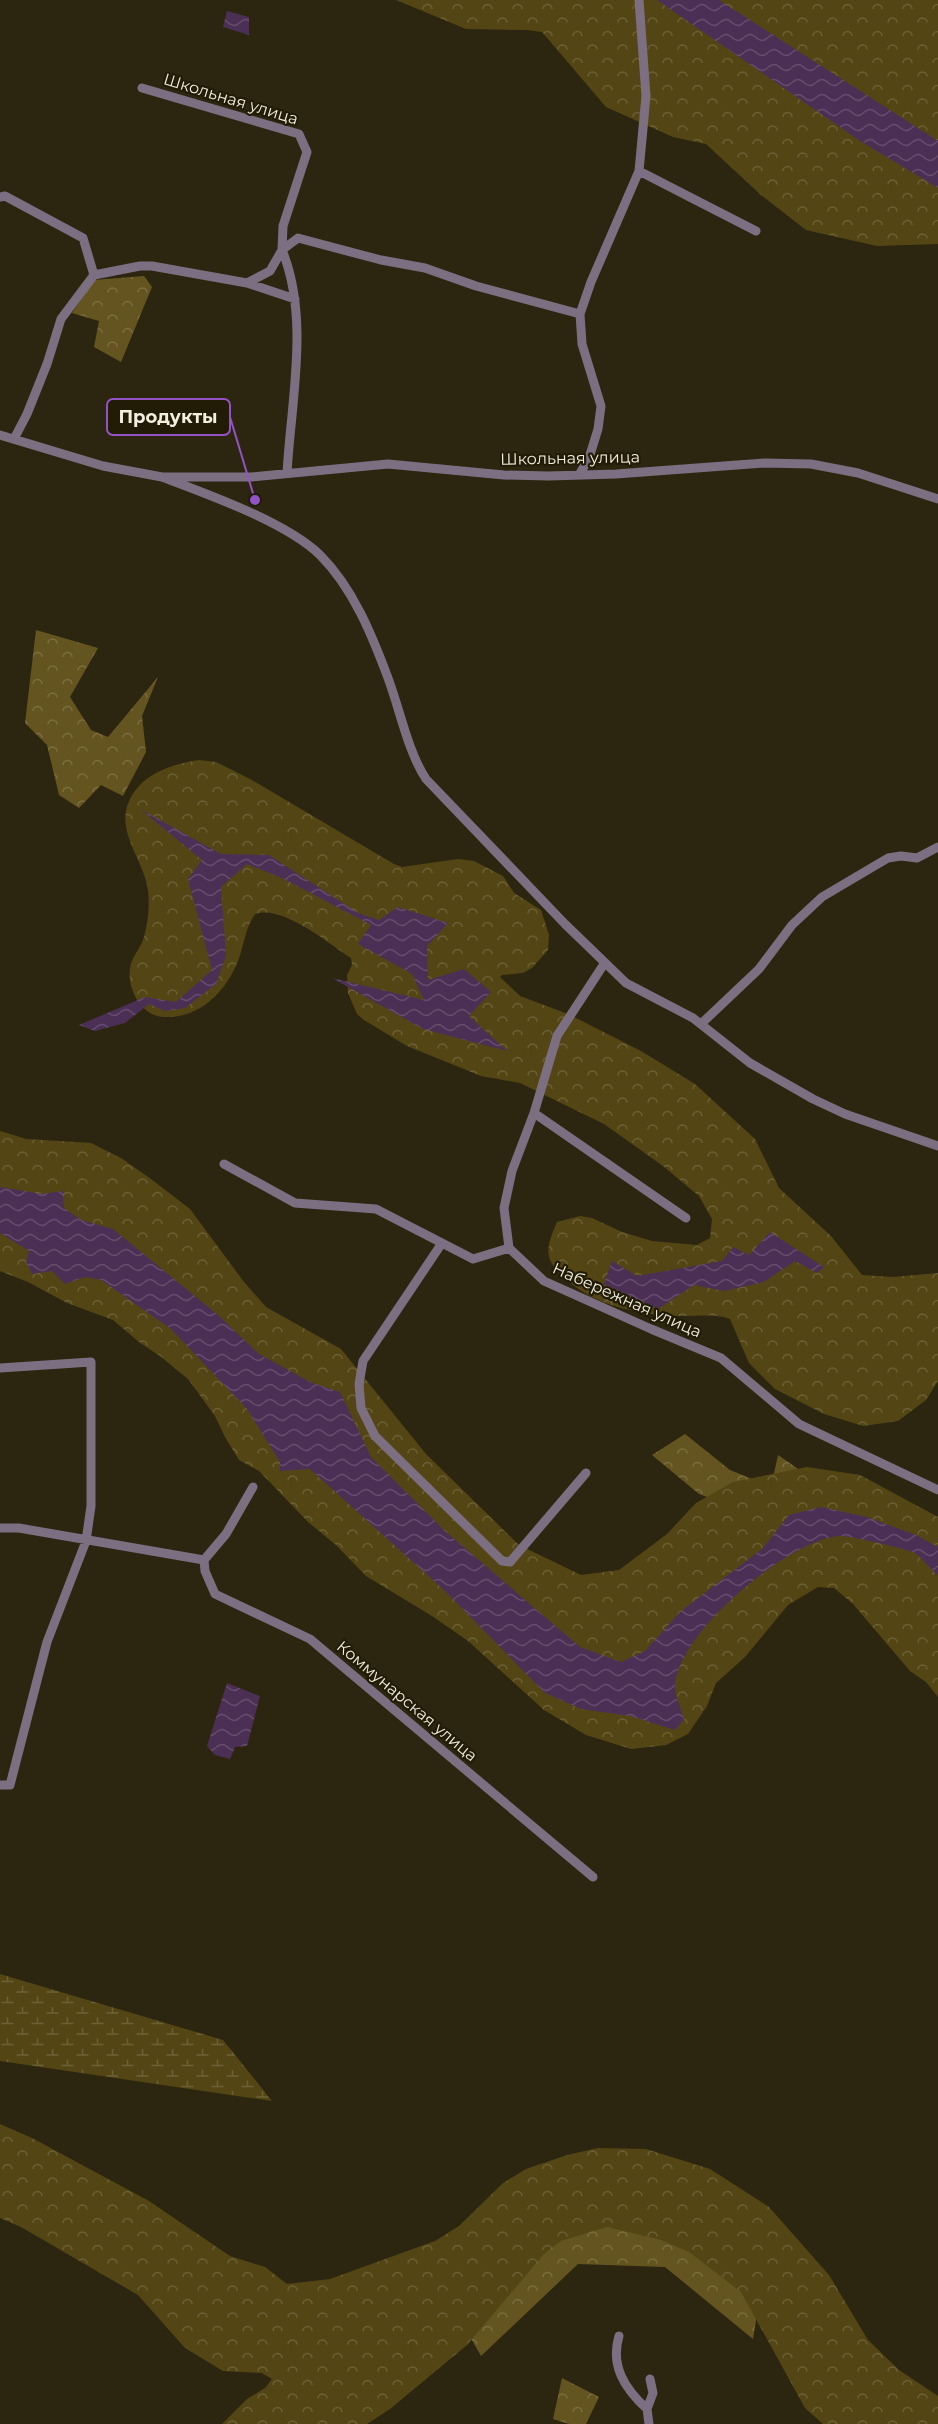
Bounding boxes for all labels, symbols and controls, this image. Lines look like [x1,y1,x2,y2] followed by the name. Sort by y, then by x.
[161,69,301,129] street label: Школьная улица
[107,399,230,435] callout: Продукты
[119,406,217,428] text: Продукты
[500,447,640,469] street label: Школьная улица
[550,1259,704,1341] street label: Набережная улица
[333,1637,481,1765] street label: Коммунарская улица

